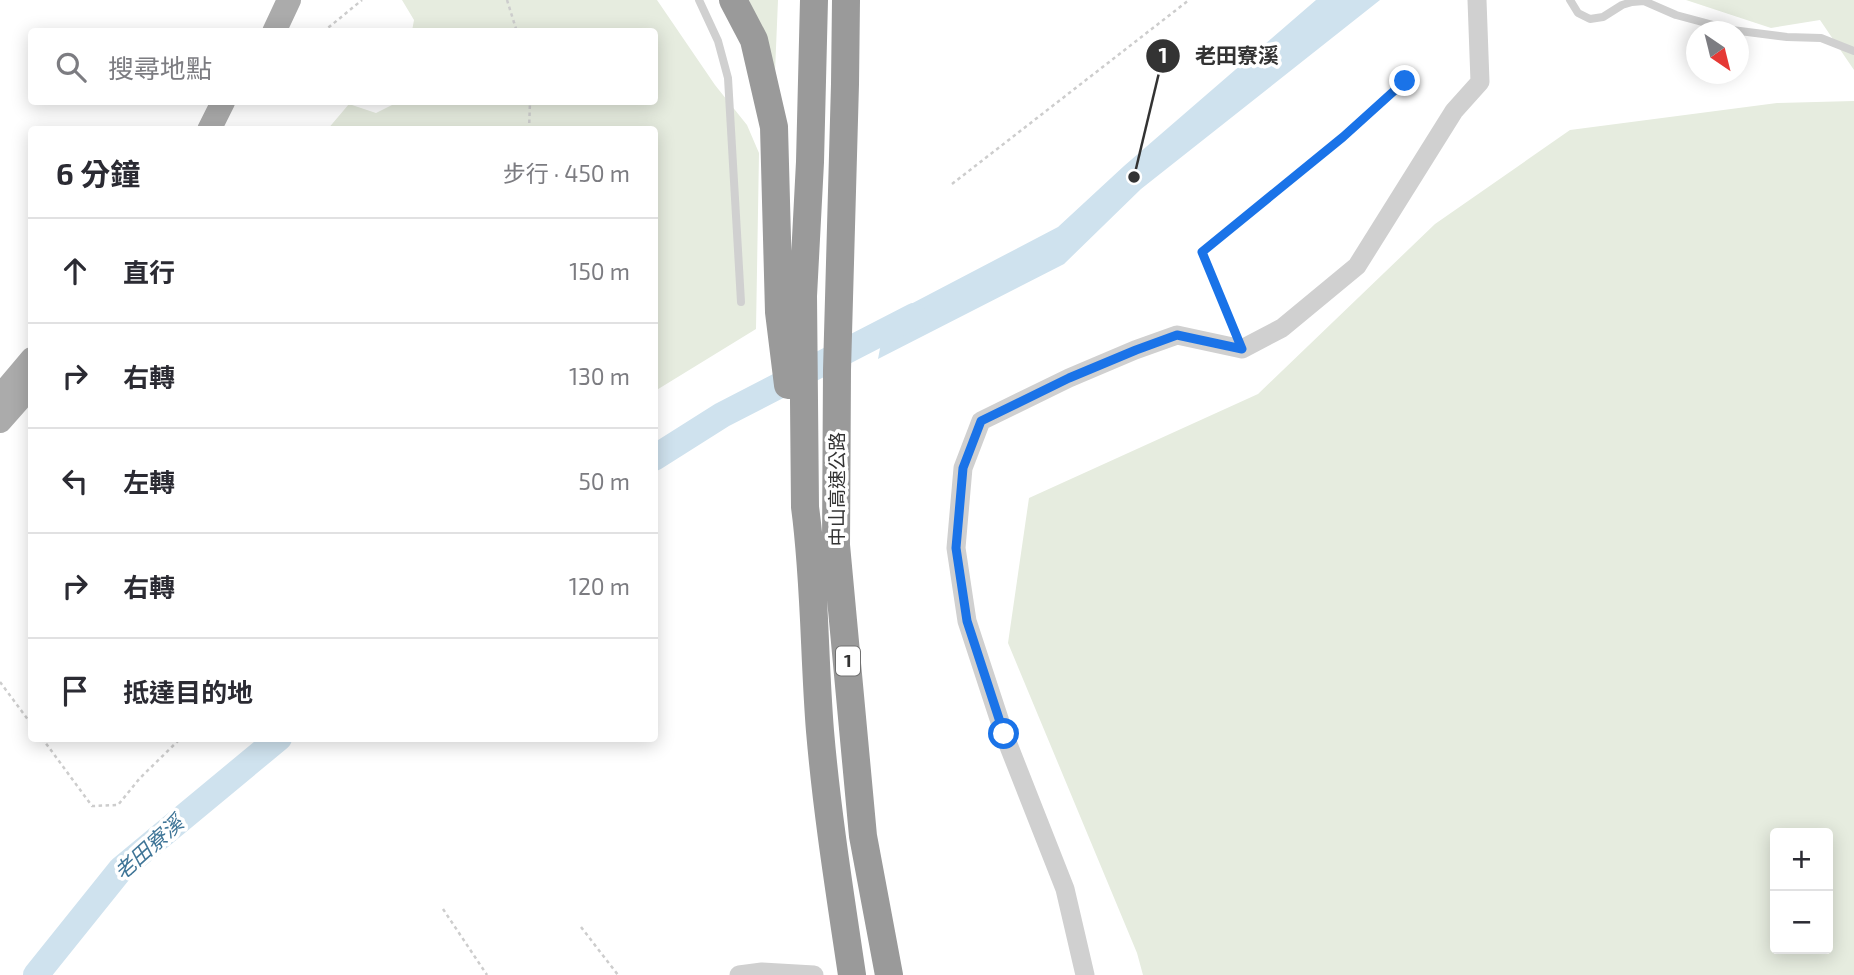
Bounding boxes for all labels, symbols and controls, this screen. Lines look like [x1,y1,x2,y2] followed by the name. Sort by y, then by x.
[1686,21,1749,84] north arrow
[28,28,658,105] search box
[1146,35,1293,77] callout: 老田寮溪
[1158,42,1168,67] text: 1
[1195,42,1279,67] text: 老田寮溪
[52,48,90,86] icon: search
[108,52,212,83] text: 搜尋地點
[1389,65,1420,96] route end
[56,155,140,191] text: 6 分鐘
[503,159,630,187] text: 步行 · 450 m
[56,252,94,290] icon: ahead
[123,256,175,287] text: 直行
[569,257,630,285] text: 150 m
[56,357,94,395] icon: right
[123,361,175,392] text: 右轉
[569,362,630,390] text: 130 m
[825,432,848,546] street label: 中山高速公路
[56,462,94,500] icon: left
[123,466,175,497] text: 左轉
[579,467,630,495] text: 50 m
[56,567,94,605] icon: right
[123,571,175,602] text: 右轉
[569,572,630,600] text: 120 m
[836,646,860,676] road number: 1
[56,672,94,710] icon: arrive
[123,676,253,707] text: 抵達目的地
[988,718,1019,749] route start
[108,807,190,884] water label: 老田寮溪
[1770,828,1833,954] map controls
[1770,828,1833,891] button: +
[1770,891,1833,954] button: −

